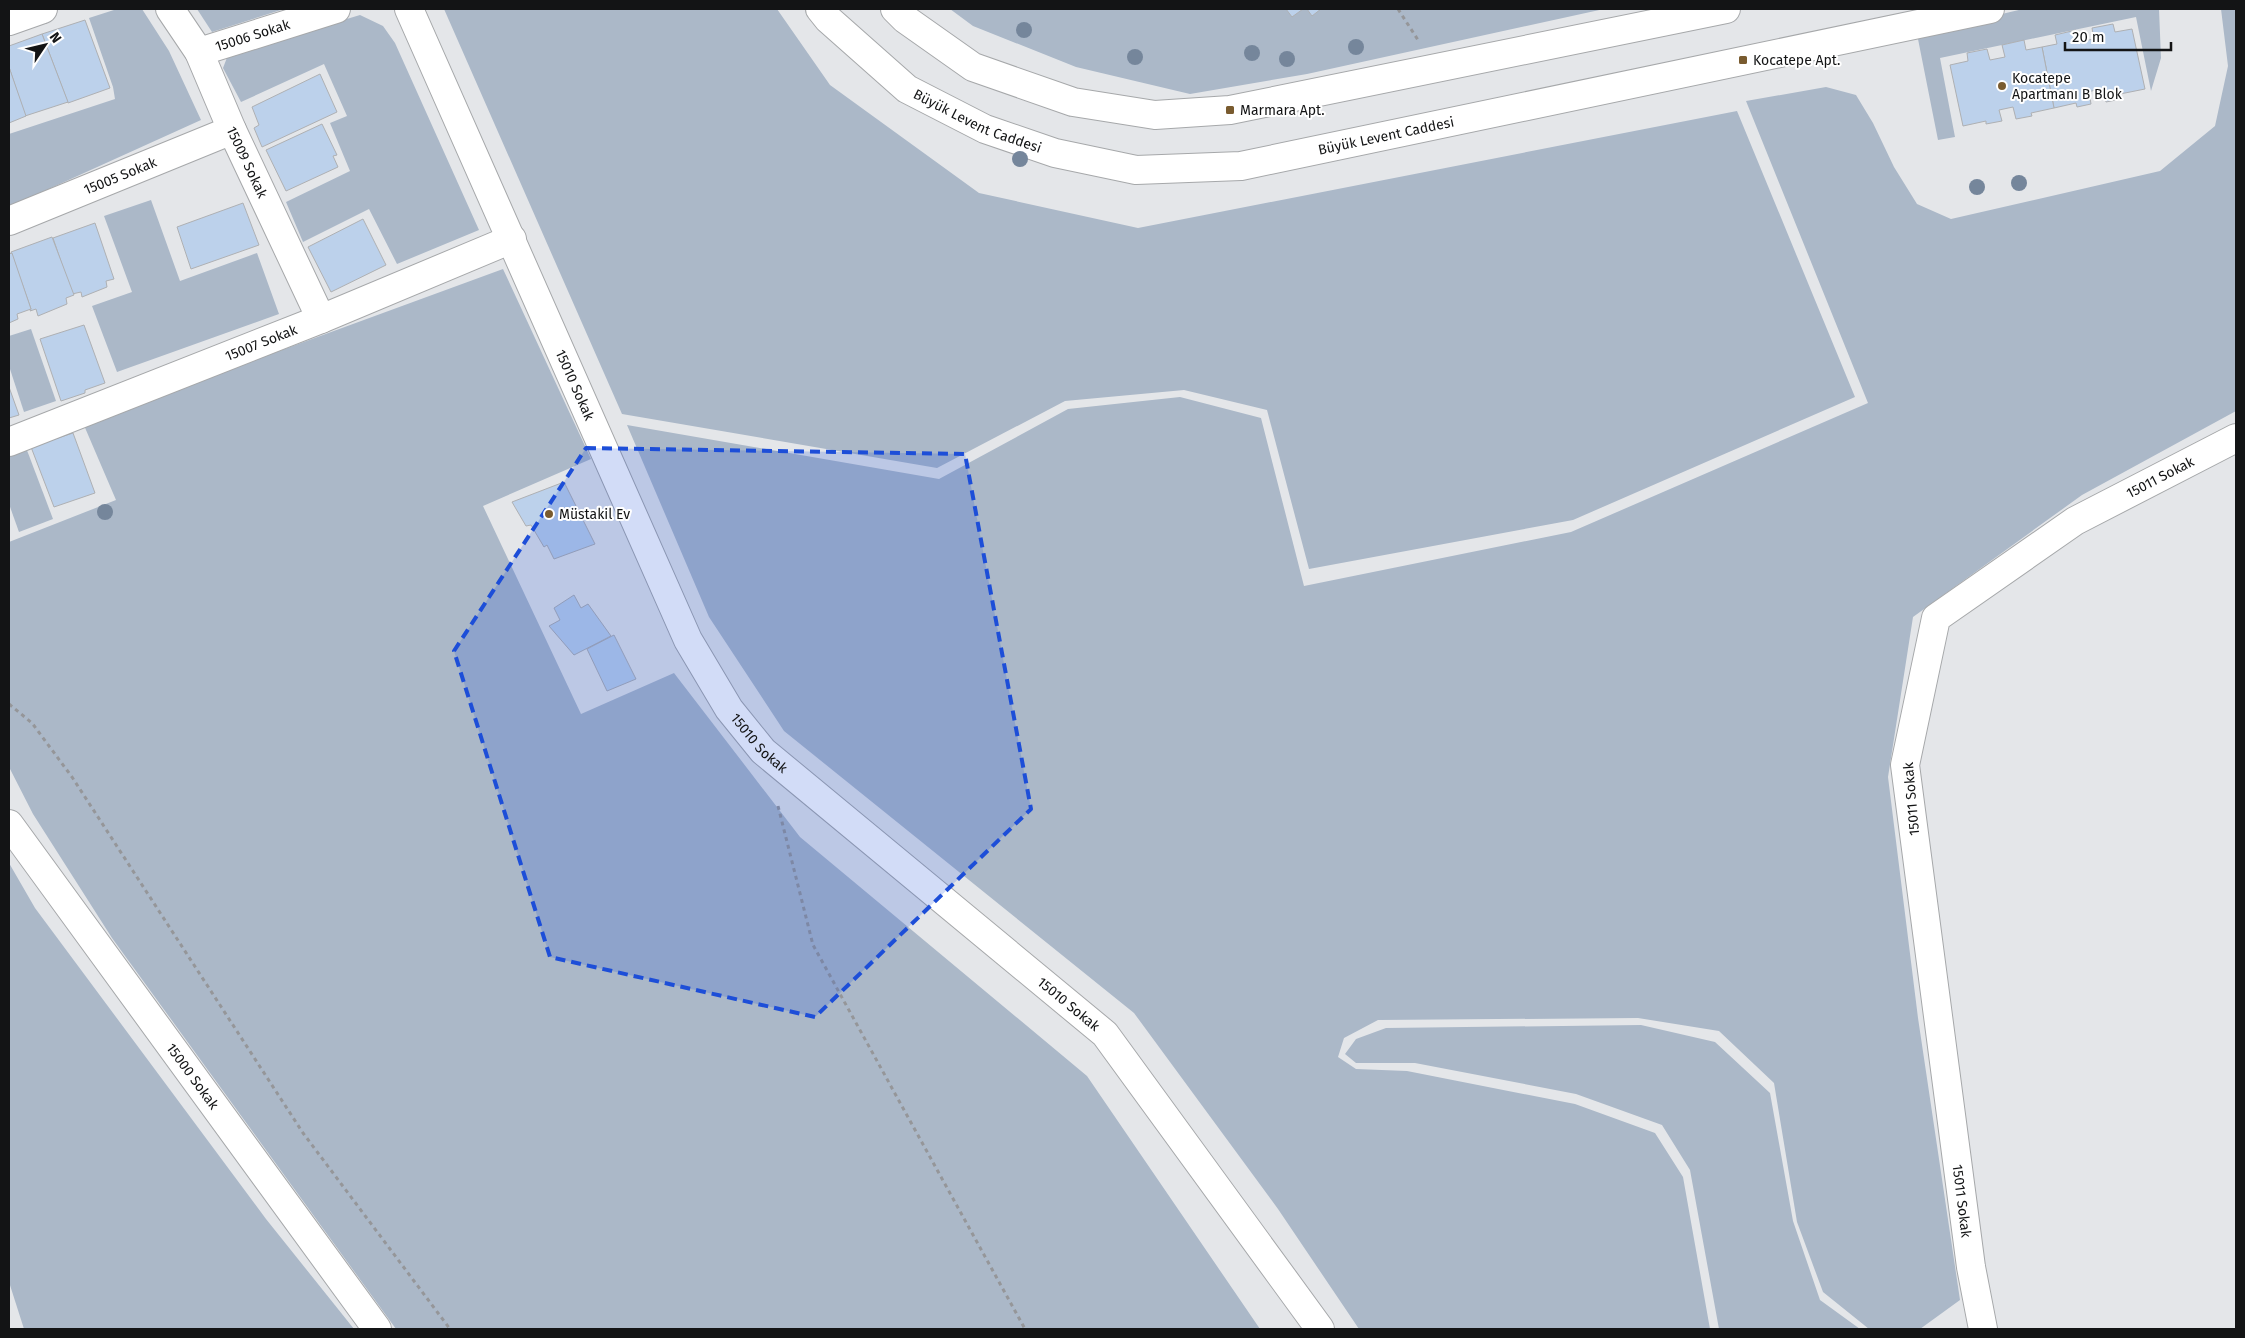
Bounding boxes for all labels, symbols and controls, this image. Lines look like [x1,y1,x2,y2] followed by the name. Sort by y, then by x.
[213,16,293,55] street label: 15006 Sokak
[20,20,70,70] north arrow
[2065,20,2171,52] scale bar
[2072,28,2105,46] text: 20 m
[46,29,65,47] text: N
[1753,52,1840,69] place label: Kocatepe Apt.
[1737,54,1749,66] marker: Kocatepe Apt.
[2012,70,2123,103] place label: Kocatepe Apartmanı B Blok
[1996,80,2008,92] marker: Kocatepe Apartmanı B Blok
[910,86,1044,157] street label: Büyük Levent Caddesi
[1240,102,1325,119] place label: Marmara Apt.
[1224,104,1236,116] marker: Marmara Apt.
[1317,114,1456,159] street label: Büyük Levent Caddesi
[222,124,271,202] street label: 15009 Sokak
[81,153,160,199] street label: 15005 Sokak
[223,321,301,365] street label: 15007 Sokak
[552,347,598,424] street label: 15010 Sokak
[2124,453,2198,502] street label: 15011 Sokak
[559,506,630,523] place label: Müstakil Ev
[543,508,555,520] marker: Müstakil Ev
[727,710,792,777] street label: 15010 Sokak
[1900,761,1923,836] street label: 15011 Sokak
[1034,974,1104,1036] street label: 15010 Sokak
[163,1040,223,1114] street label: 15000 Sokak
[1949,1163,1975,1240] street label: 15011 Sokak

